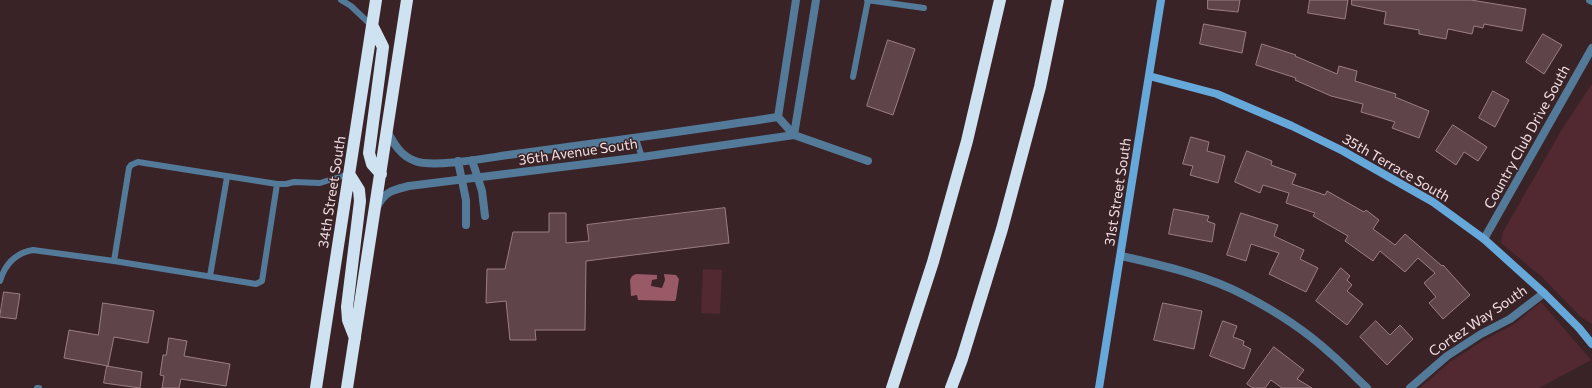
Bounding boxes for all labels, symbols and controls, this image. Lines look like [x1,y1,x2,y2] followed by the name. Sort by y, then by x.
[1480,62,1574,212] street label: Country Club Drive South
[1339,130,1453,206] street label: 35th Terrace South
[315,135,349,249] street label: 34th Street South
[517,135,639,169] street label: 36th Avenue South
[1101,137,1135,247] street label: 31st Street South
[1426,282,1530,360] street label: Cortez Way South

